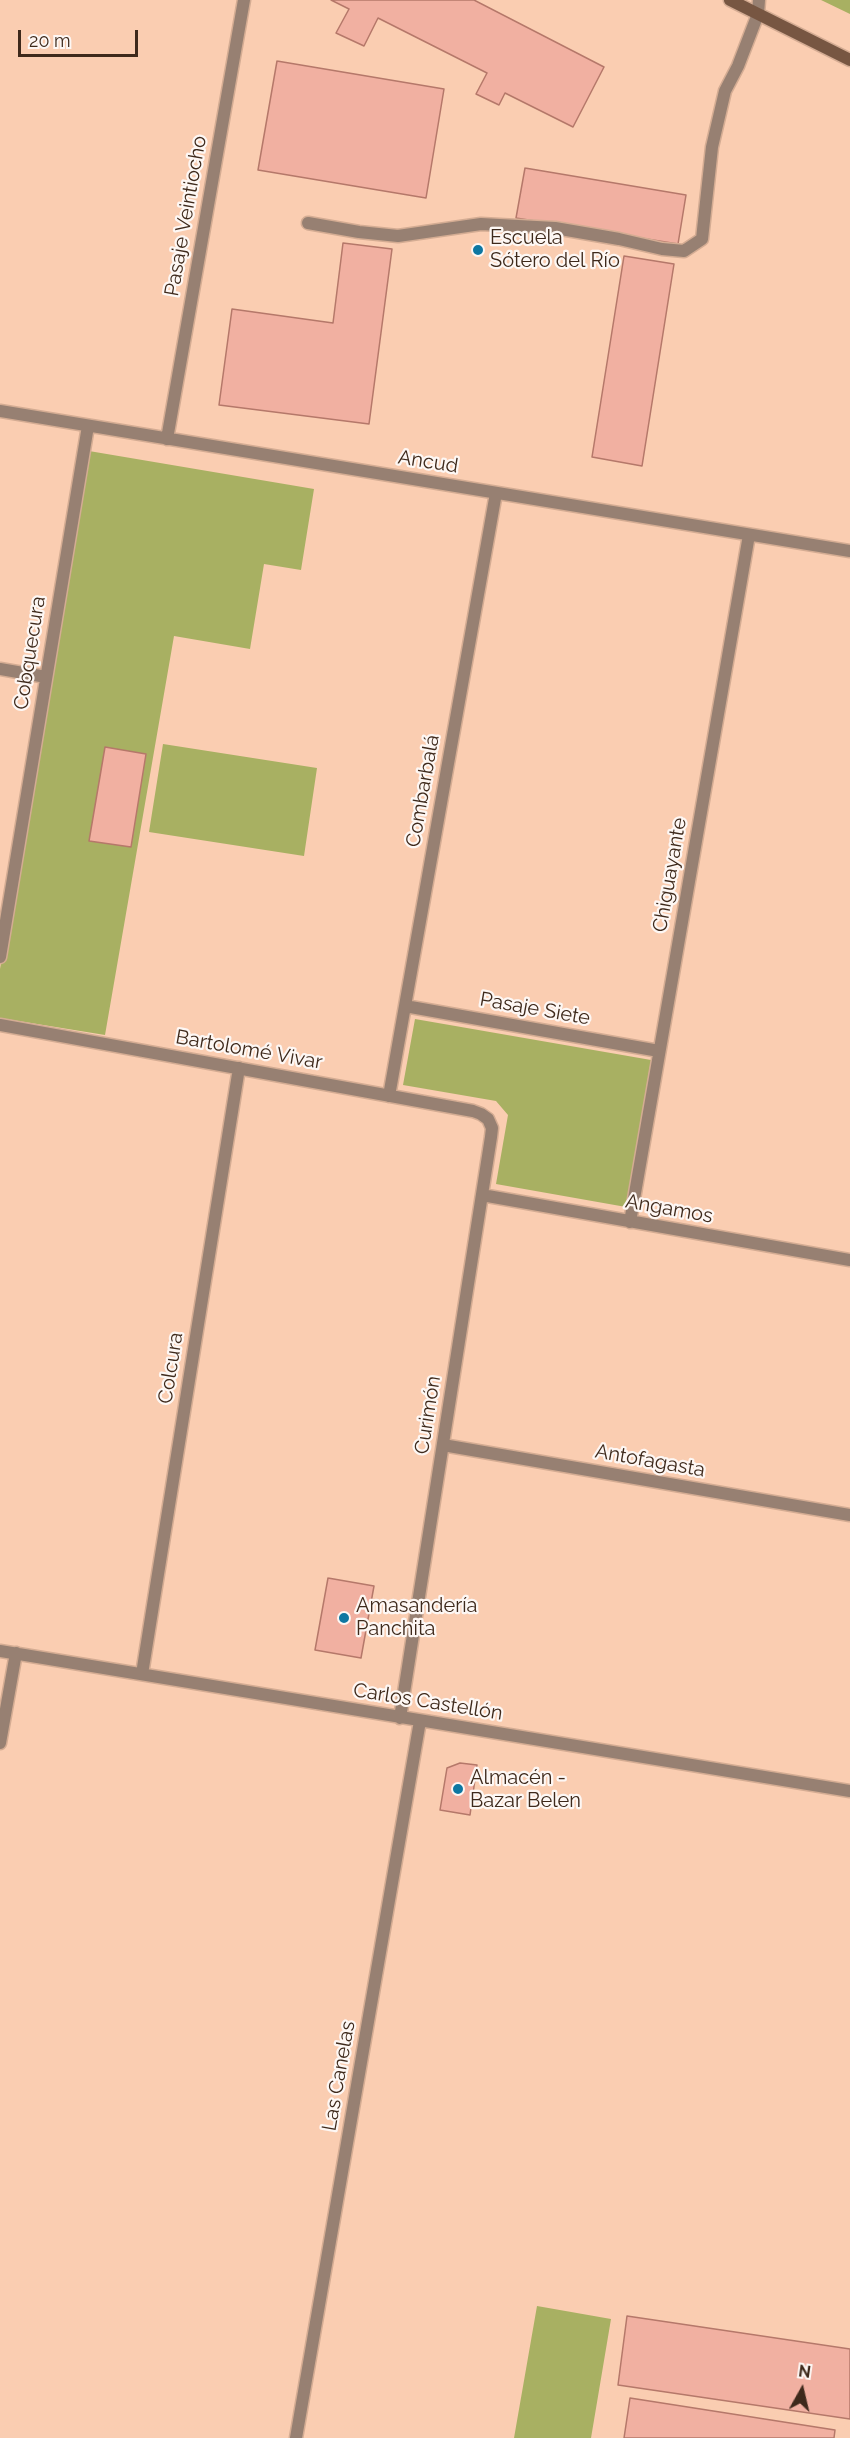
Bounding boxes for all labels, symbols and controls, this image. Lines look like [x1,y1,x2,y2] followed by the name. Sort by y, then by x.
[21,18,141,56] scale bar
[29,30,71,51] text: 20 m
[160,134,212,298] street label: Pasaje Veintiocho
[490,226,620,273] place label: Escuela Sótero del Río
[471,243,485,257] marker: Escuela Sótero del Río
[396,445,460,479] street label: Ancud
[9,594,51,712] street label: Cobquecura
[401,733,445,849] street label: Combarbalá
[648,816,692,934] street label: Chiguayante
[478,987,592,1031] street label: Pasaje Siete
[174,1025,324,1075] street label: Bartolomé Vivar
[623,1190,715,1228] street label: Angamos
[154,1331,188,1405] street label: Colcura
[410,1374,446,1456] street label: Curimón
[593,1440,707,1482] street label: Antofagasta
[356,1594,477,1641] place label: Amasandería Panchita
[337,1611,351,1625] marker: Amasandería Panchita
[352,1678,504,1726] street label: Carlos Castellón
[470,1766,581,1813] place label: Almacén - Bazar Belen
[451,1782,465,1796] marker: Almacén - Bazar Belen
[318,2019,360,2133] street label: Las Canelas
[772,2360,832,2420] north arrow
[797,2361,812,2382] text: N

